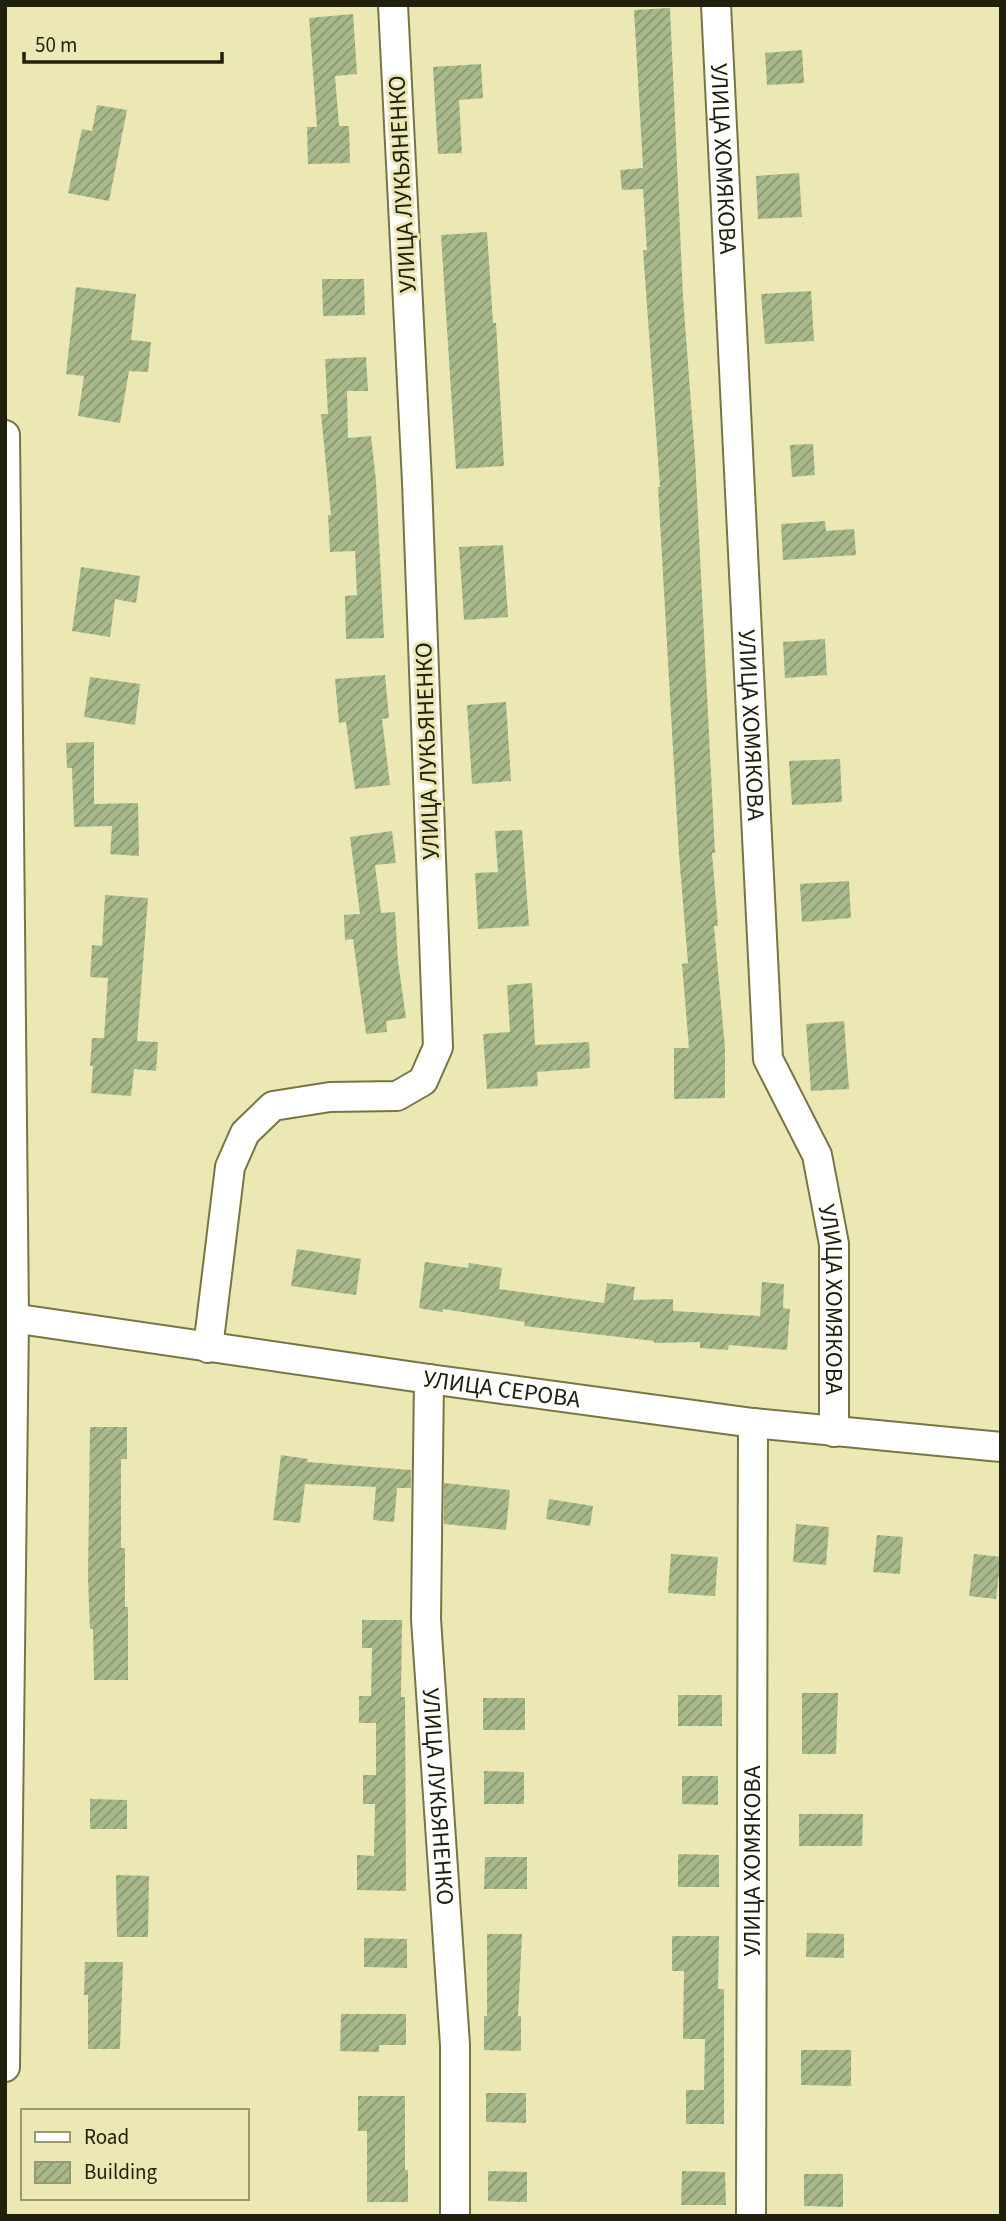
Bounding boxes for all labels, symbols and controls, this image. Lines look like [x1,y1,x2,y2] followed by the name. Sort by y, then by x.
[24,21,222,65] scale bar
[35,30,77,60] text: 50 m
[701,63,745,255] street label: УЛИЦА ХОМЯКОВА
[379,74,426,293] street label: УЛИЦА ЛУКЬЯНЕНКО
[729,629,773,821] street label: УЛИЦА ХОМЯКОВА
[406,642,449,860] street label: УЛИЦА ЛУКЬЯНЕНКО
[809,1201,851,1395] street label: УЛИЦА ХОМЯКОВА
[421,1361,582,1417] street label: УЛИЦА СЕРОВА
[413,1687,462,1906] street label: УЛИЦА ЛУКЬЯНЕНКО
[735,1765,770,1957] street label: УЛИЦА ХОМЯКОВА
[21,2109,248,2200] legend
[84,2122,129,2152] text: Road
[84,2157,158,2187] text: Building

